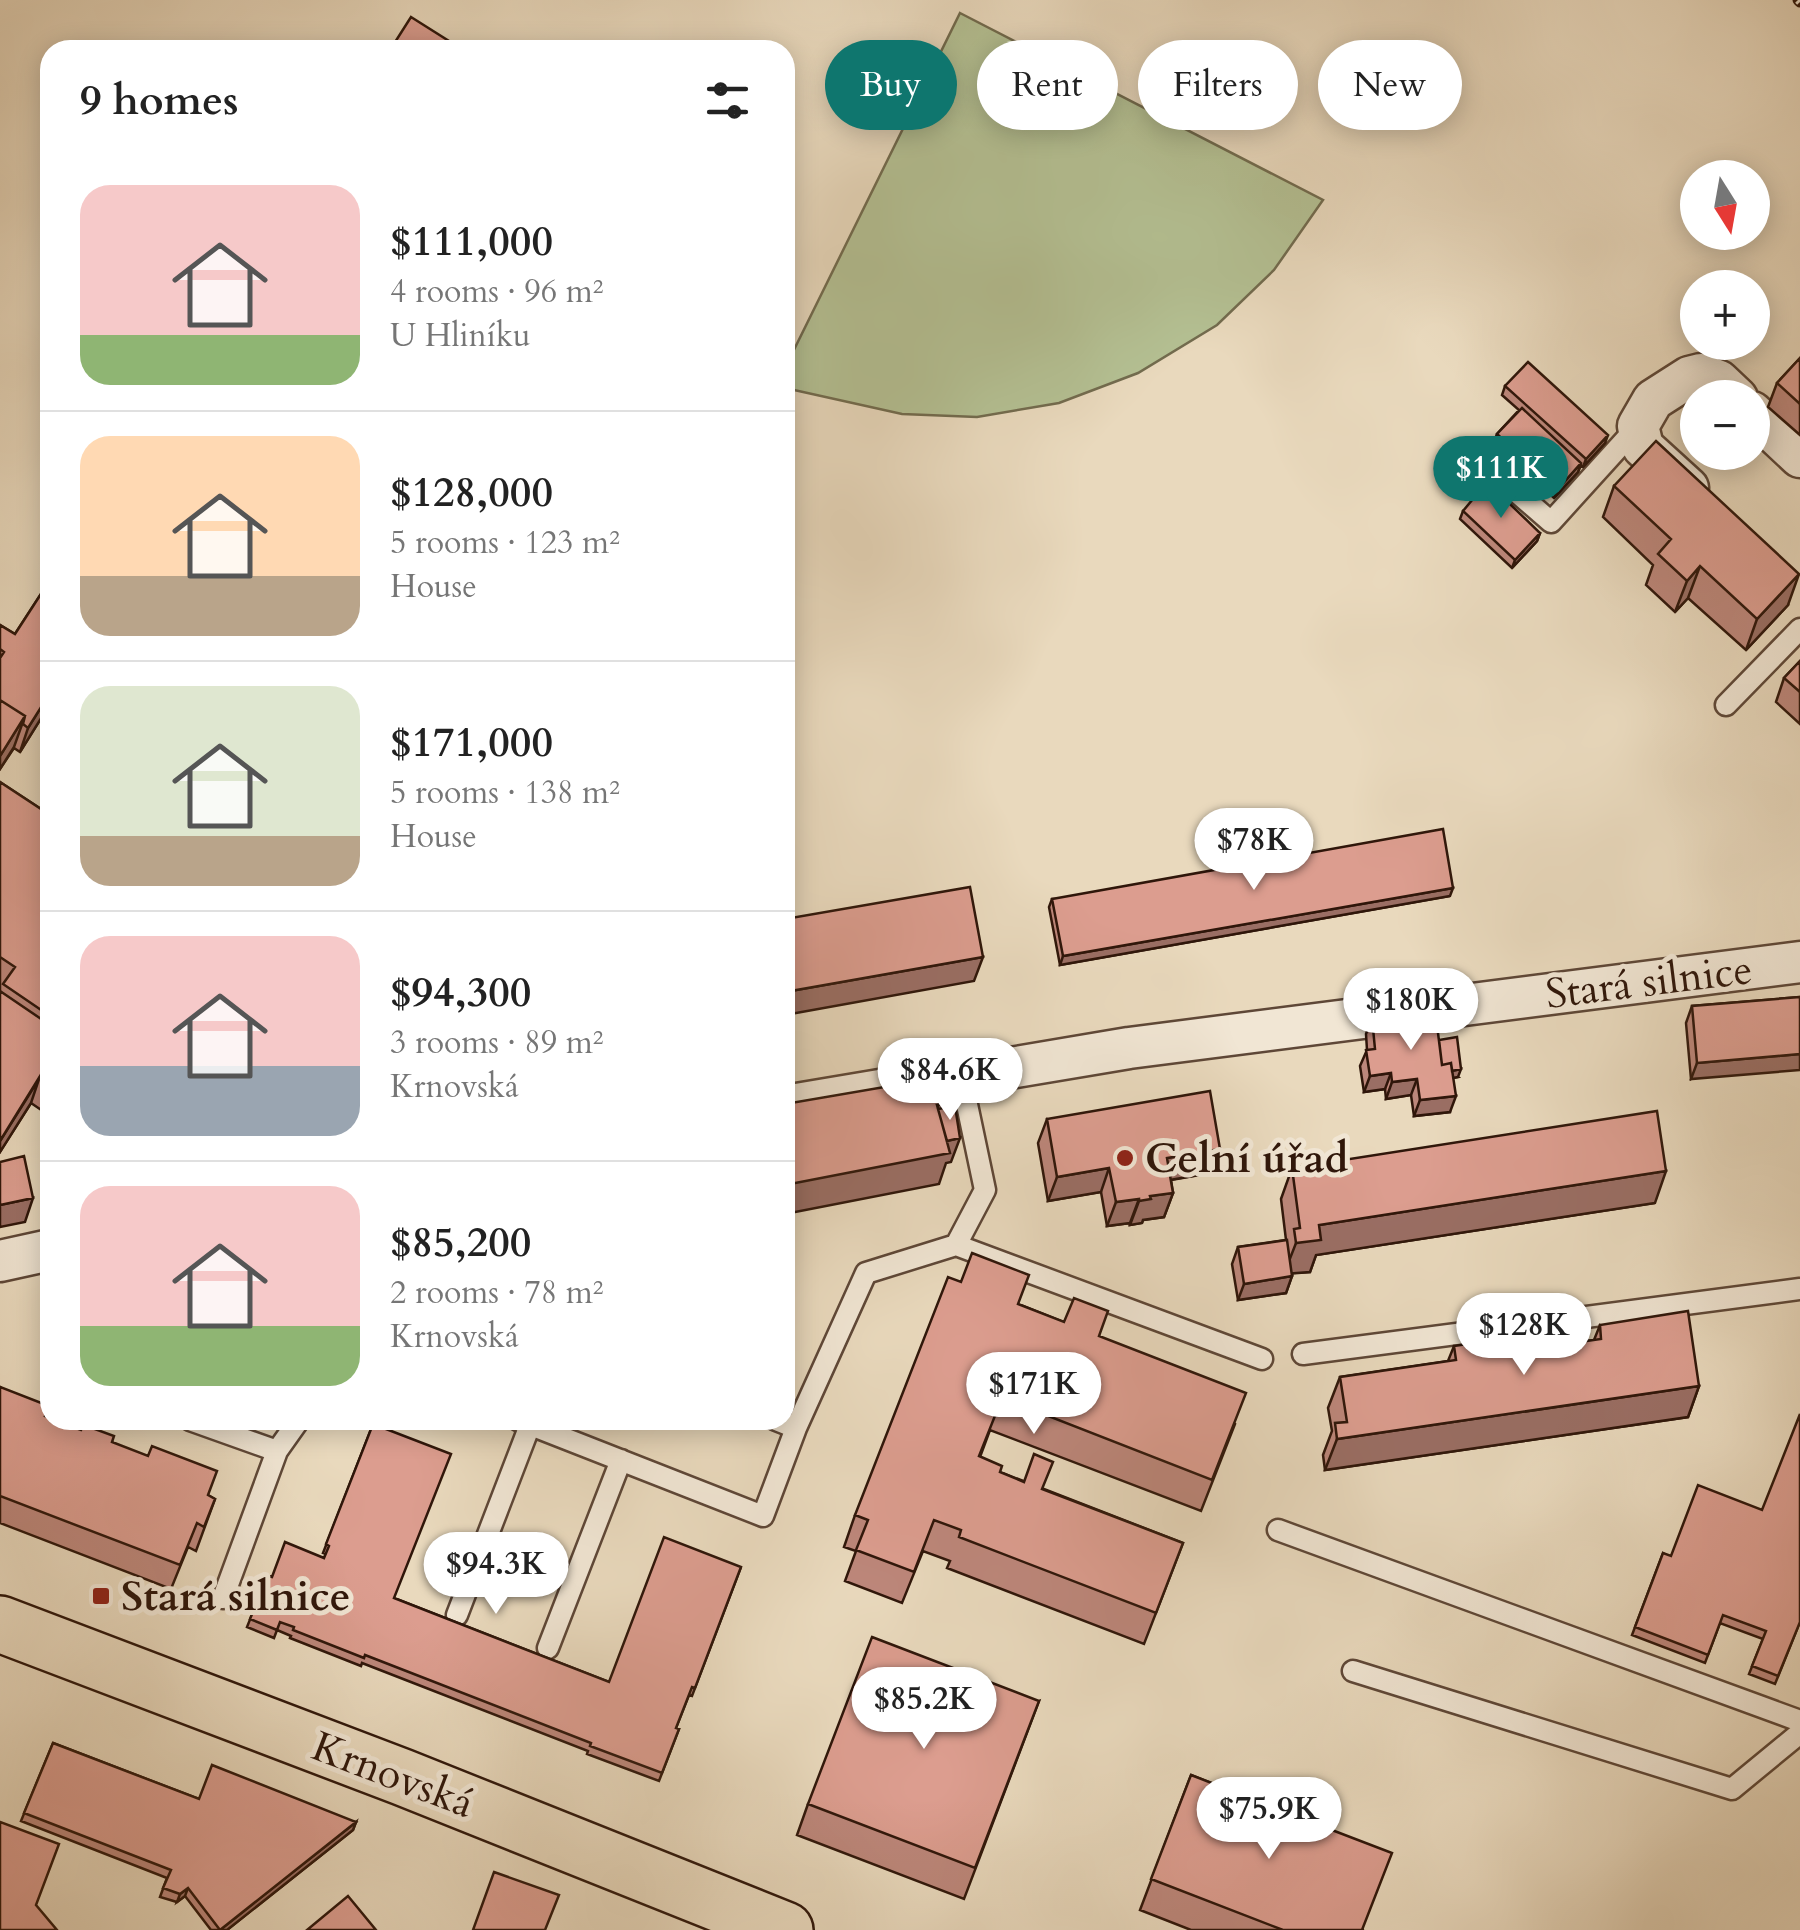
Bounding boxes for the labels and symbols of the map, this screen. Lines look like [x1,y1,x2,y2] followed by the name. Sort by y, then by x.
[1680,160,1770,250] north arrow
[1431,436,1571,521] pin: $111K
[1195,808,1313,893] pin: $78K
[1542,941,1756,1023] street label: Stará silnice
[1341,968,1481,1053] pin: $180K
[869,1038,1031,1123] pin: $84.6K
[1145,1130,1349,1187] place label: Celní úřad
[1114,1147,1136,1169] marker: Celní úřad
[1454,1293,1594,1378] pin: $128K
[964,1352,1104,1437] pin: $171K
[415,1532,577,1617] pin: $94.3K
[121,1568,351,1625] place label: Stará silnice
[90,1585,112,1607] marker: Stará silnice
[843,1667,1005,1752] pin: $85.2K
[304,1718,482,1832] street label: Krnovská
[1188,1777,1350,1862] pin: $75.9K

